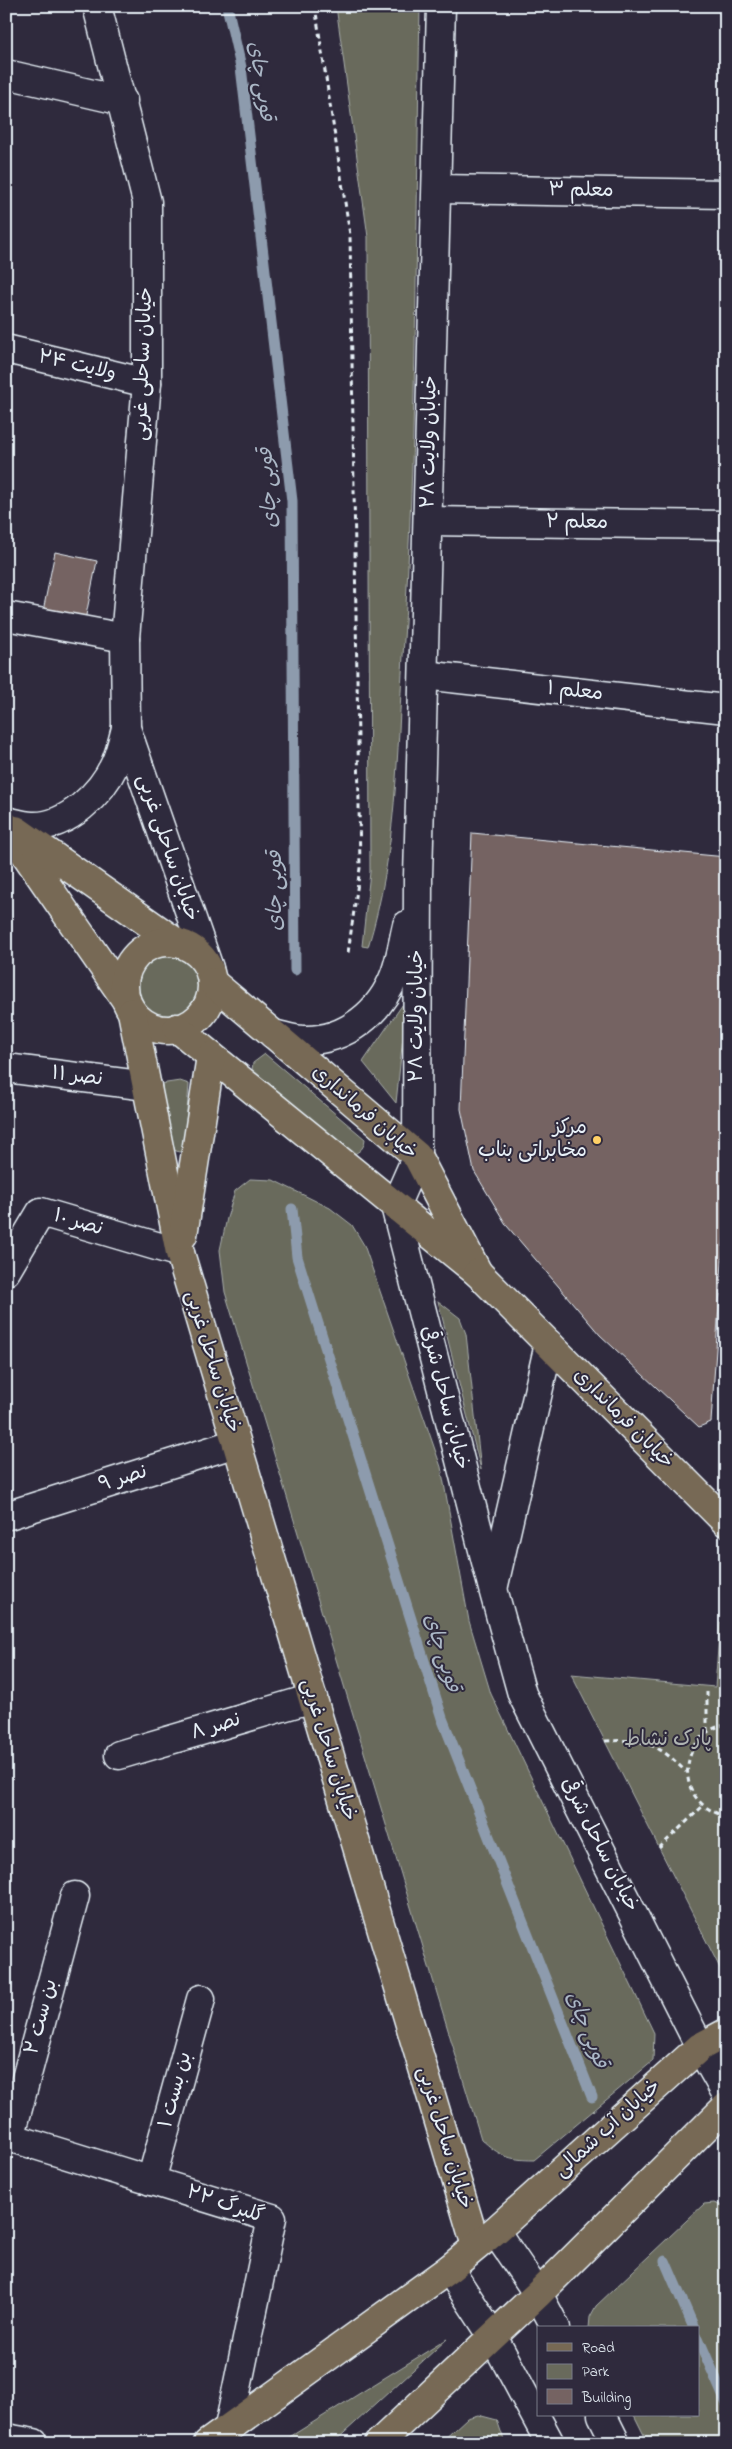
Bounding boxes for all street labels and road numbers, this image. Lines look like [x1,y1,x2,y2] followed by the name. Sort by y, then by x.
[548,176,614,206] street label: معلم ۳
[127,287,161,441] street label: خیابان ساحلی غربی
[35,343,119,389] street label: ولایت ۲۴
[414,375,446,509] street label: خیابان ولایت ۲۸
[546,508,608,538] street label: معلم ۲
[546,675,604,709] street label: معلم ۱
[128,771,206,925] street label: خیابان ساحلی غربی
[403,950,432,1083] street label: خیابان ولایت ۲۸
[50,1059,104,1095] street label: نصر ۱۱
[305,1059,423,1167] street label: خیابان فرمانداری
[50,1202,106,1244] street label: نصر ۱۰
[177,1287,247,1437] street label: خیابان ساحل غربی
[412,1323,477,1473] street label: خیابان ساحل شرقی
[566,1362,680,1476] street label: خیابان فرمانداری
[95,1458,151,1500] street label: نصر ۹
[293,1675,363,1825] street label: خیابان ساحل غربی
[187,1706,245,1748] street label: نصر ۸
[553,1772,646,1917] street label: خیابان ساحل شرقی
[18,1976,66,2058] street label: بن ست ۲
[152,2049,200,2131] street label: بن بست ۱
[409,2063,479,2213] street label: خیابان ساحل غربی
[548,2073,668,2185] street label: خیابان آب شمالی
[182,2178,268,2232] street label: گلبرگ ۲۲

